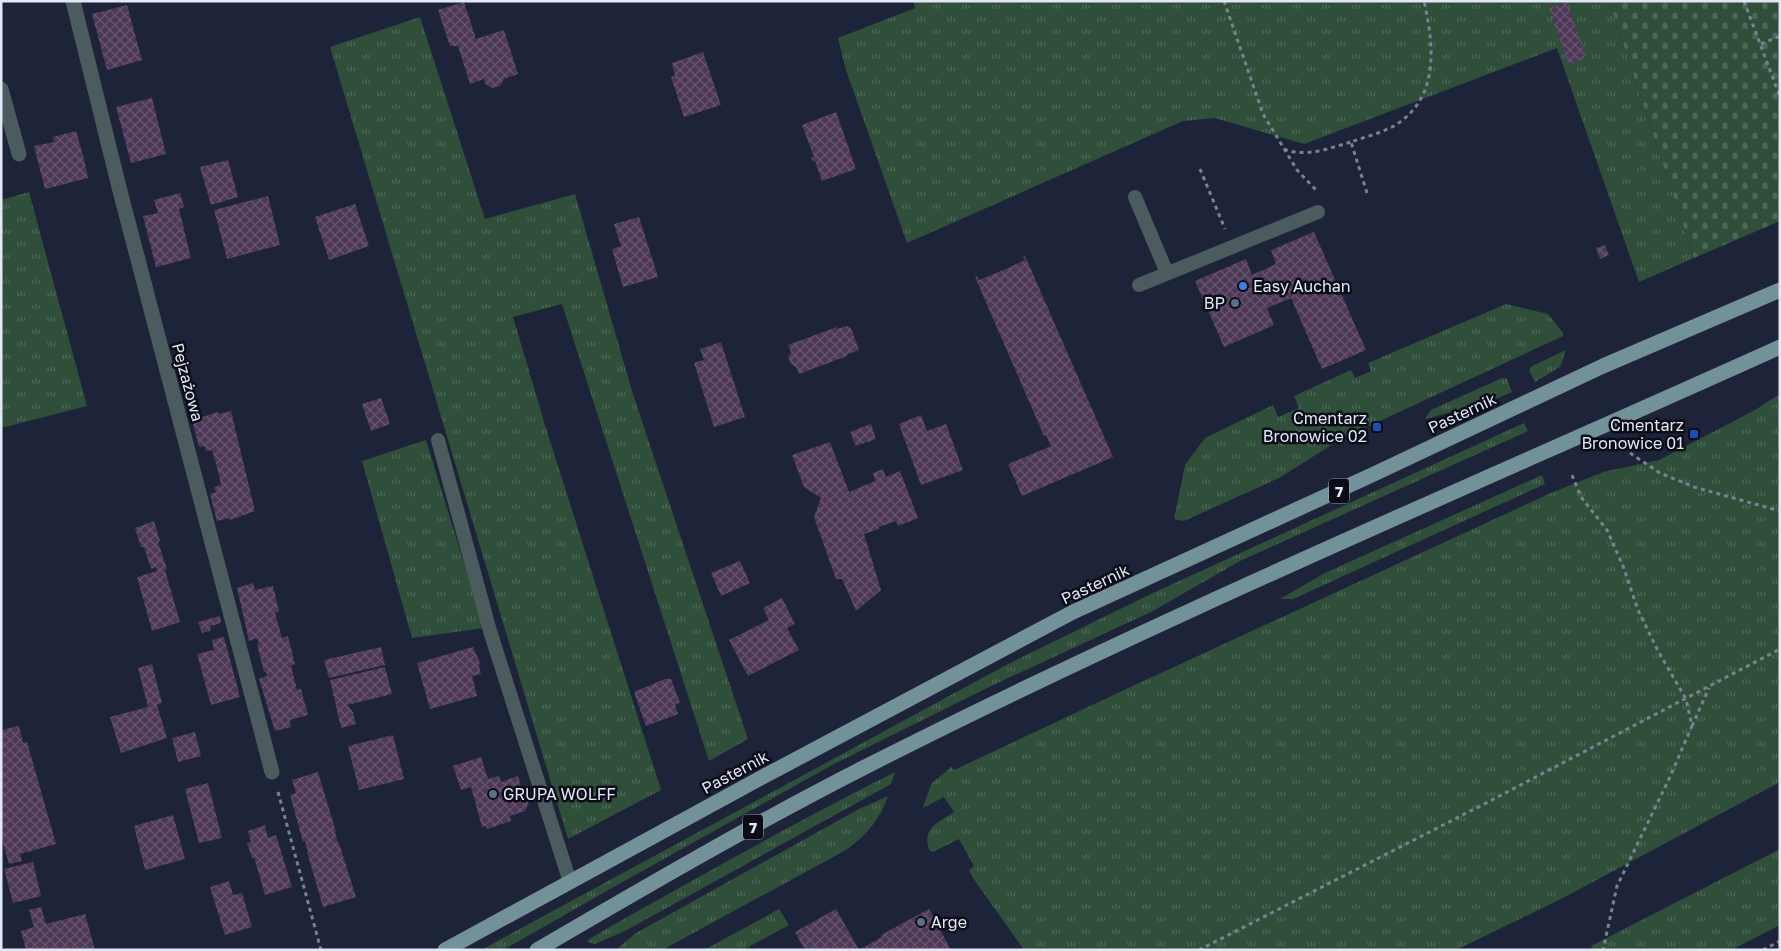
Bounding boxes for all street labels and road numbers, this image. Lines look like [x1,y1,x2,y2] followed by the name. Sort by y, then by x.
[168,341,208,423] street label: Pejzażowa
[1425,389,1499,437] street label: Pasternik
[1329,478,1349,504] road number: 7
[1058,560,1132,608] street label: Pasternik
[698,746,772,798] street label: Pasternik
[743,814,763,840] road number: 7

